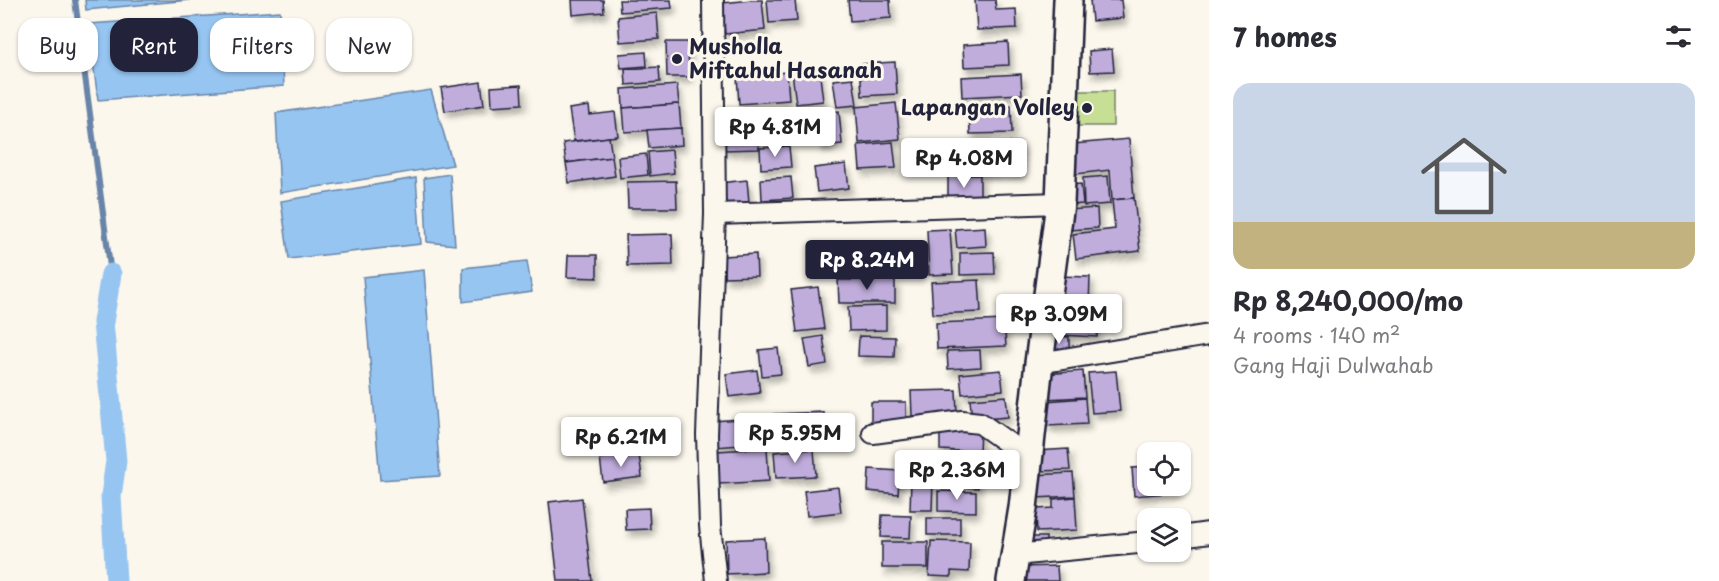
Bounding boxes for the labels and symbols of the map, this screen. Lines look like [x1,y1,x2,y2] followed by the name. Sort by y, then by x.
[689,29,882,85] place label: Musholla Miftahul Hasanah
[670,52,684,66] marker: Musholla Miftahul Hasanah
[901,90,1075,122] place label: Lapangan Volley
[1080,101,1094,115] marker: Lapangan Volley
[713,107,837,158] pin: Rp 4.81M
[902,138,1026,189] pin: Rp 4.08M
[805,240,929,291] pin: Rp 8.24M
[997,294,1121,345] pin: Rp 3.09M
[733,413,857,464] pin: Rp 5.95M
[559,417,683,468] pin: Rp 6.21M
[895,450,1019,501] pin: Rp 2.36M

